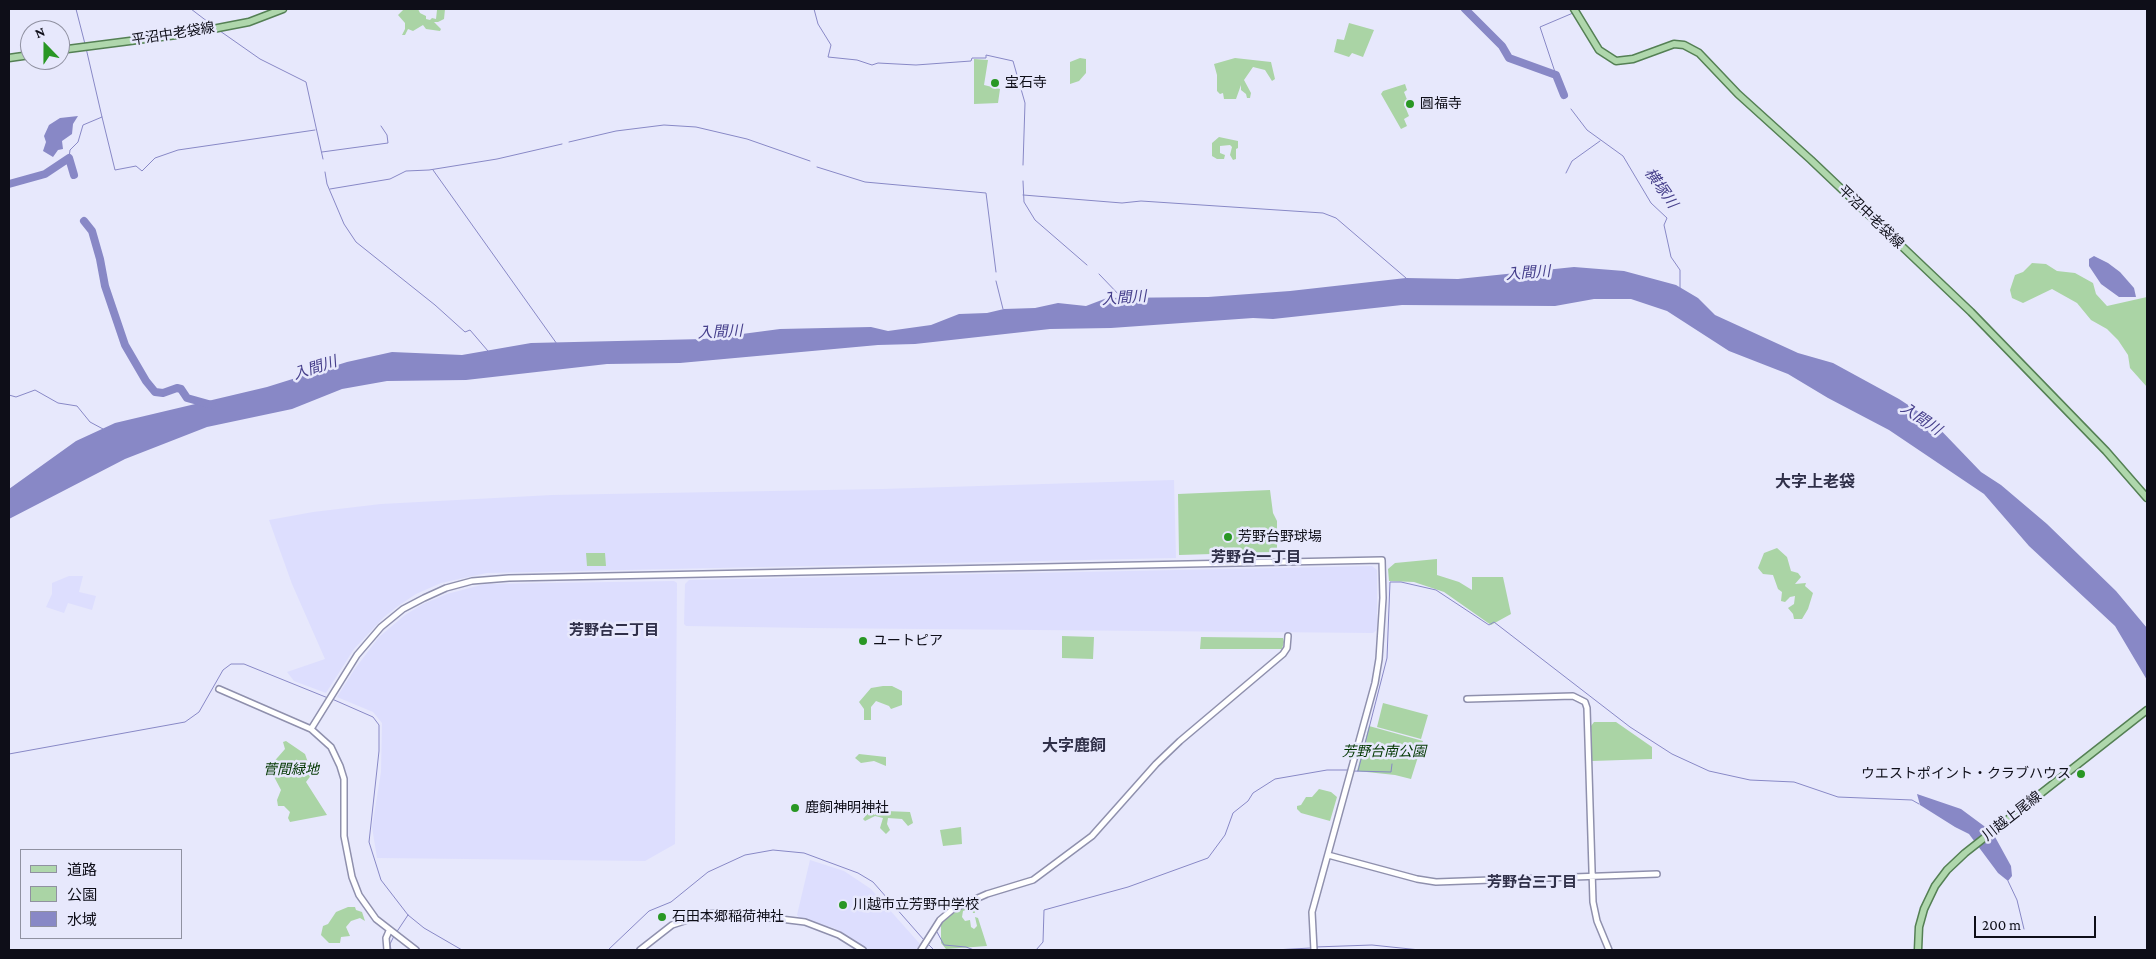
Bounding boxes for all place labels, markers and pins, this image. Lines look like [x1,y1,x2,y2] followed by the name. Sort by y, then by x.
[1005,75,1047,91] place label: 宝石寺
[989,77,1001,89] marker: 宝石寺
[1420,96,1462,112] place label: 圓福寺
[1404,98,1416,110] marker: 圓福寺
[1238,529,1322,545] place label: 芳野台野球場
[1222,531,1234,543] marker: 芳野台野球場
[873,633,943,649] place label: ユートピア
[857,635,869,647] marker: ユートピア
[1861,766,2071,782] place label: ウエストポイント・クラブハウス
[2075,768,2087,780] marker: ウエストポイント・クラブハウス
[805,800,889,816] place label: 鹿飼神明神社
[789,802,801,814] marker: 鹿飼神明神社
[853,897,979,913] place label: 川越市立芳野中学校
[837,899,849,911] marker: 川越市立芳野中学校
[672,909,784,925] place label: 石田本郷稲荷神社
[656,911,668,923] marker: 石田本郷稲荷神社

